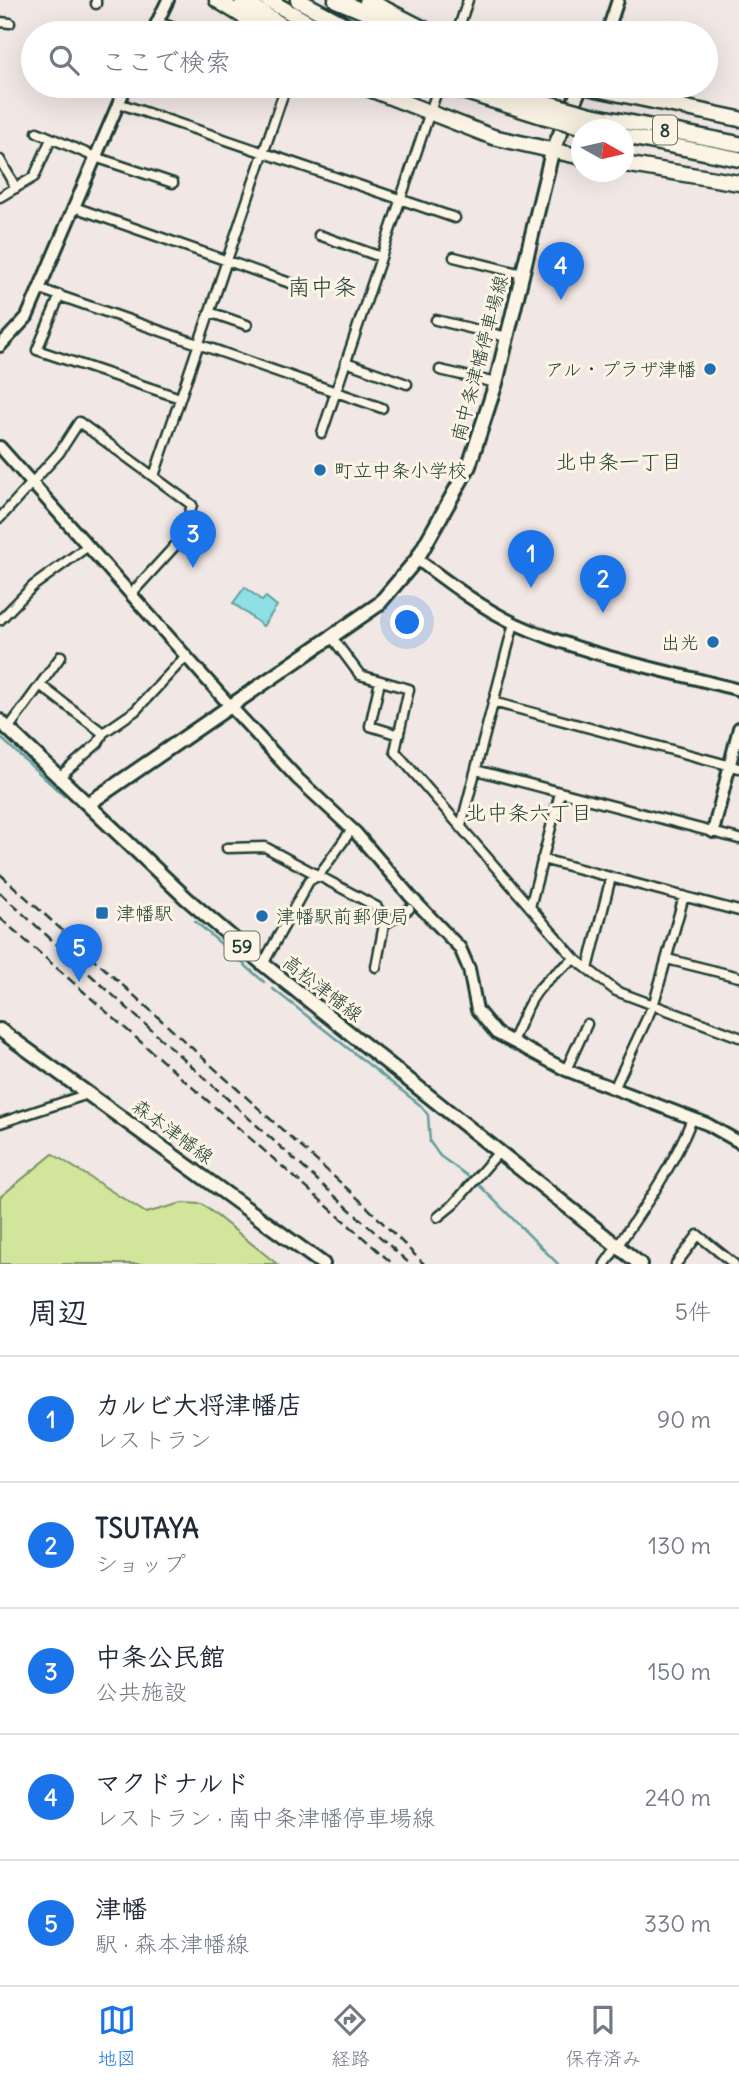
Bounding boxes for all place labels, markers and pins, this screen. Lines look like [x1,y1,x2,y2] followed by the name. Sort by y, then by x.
[538,242,584,300] pin: 4
[545,357,696,381] place label: アル・プラザ津幡
[702,361,718,377] marker: アル・プラザ津幡
[334,458,467,482] place label: 町立中条小学校
[312,462,328,478] marker: 町立中条小学校
[170,510,216,568] pin: 3
[508,530,554,588] pin: 1
[580,555,626,613] pin: 2
[661,630,699,654] place label: 出光
[705,634,721,650] marker: 出光
[116,901,173,925] place label: 津幡駅
[276,904,409,928] place label: 津幡駅前郵便局
[94,905,110,921] marker: 津幡駅
[254,908,270,924] marker: 津幡駅前郵便局
[56,924,102,982] pin: 5

